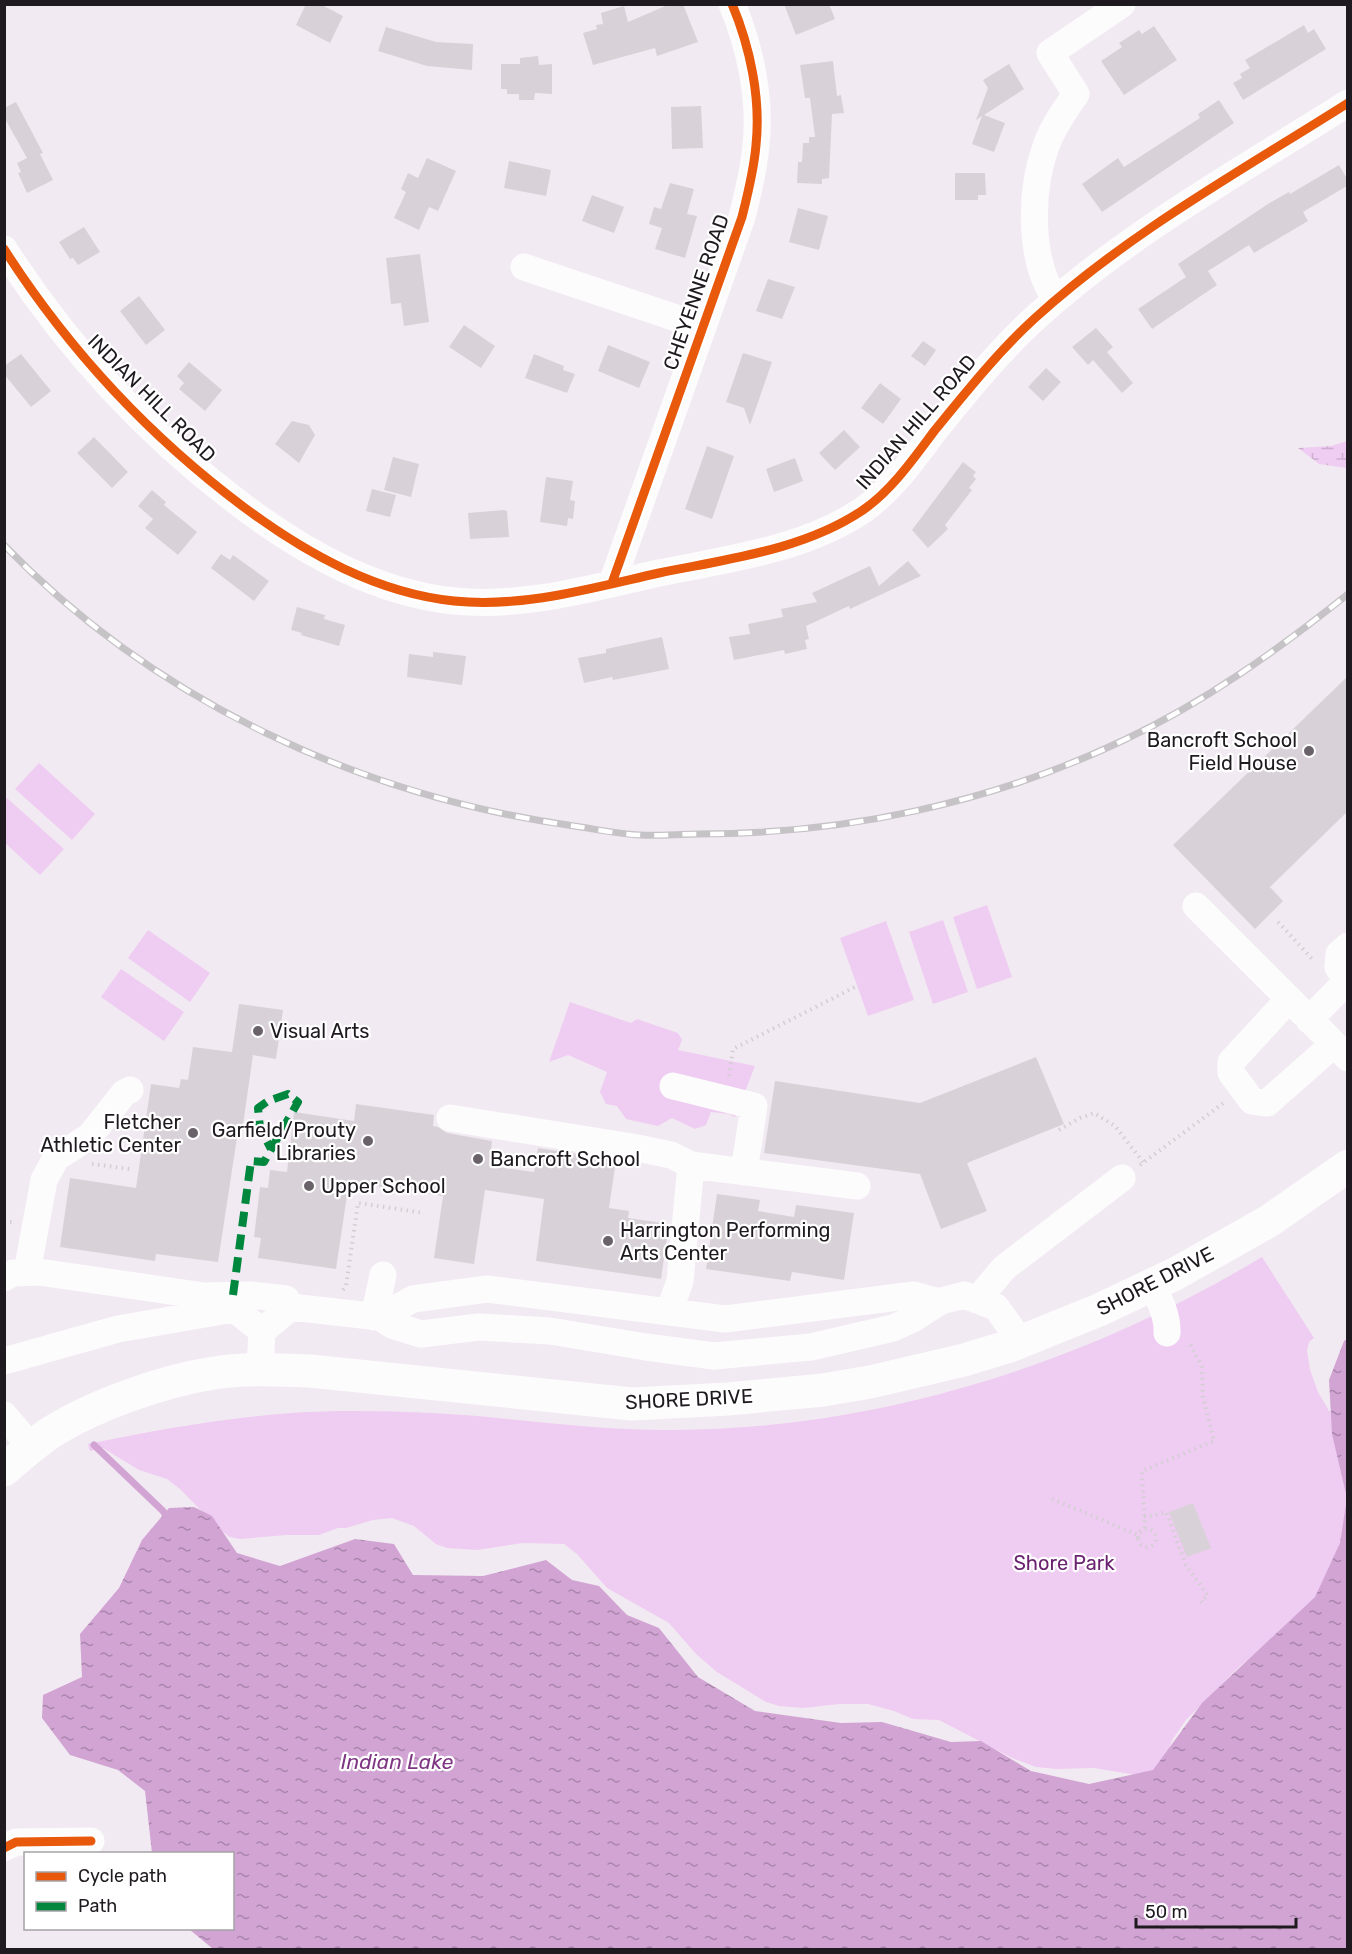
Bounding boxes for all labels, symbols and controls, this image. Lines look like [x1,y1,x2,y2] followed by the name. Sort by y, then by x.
[658,211,734,373] street label: CHEYENNE ROAD
[83,329,221,467] street label: INDIAN HILL ROAD
[851,350,981,494] street label: INDIAN HILL ROAD
[1147,728,1297,775] place label: Bancroft School Field House
[1302,744,1316,758] marker: Bancroft School Field House
[270,1019,369,1043] place label: Visual Arts
[251,1024,265,1038] marker: Visual Arts
[40,1110,181,1157] place label: Fletcher Athletic Center
[212,1118,356,1165] place label: Garfield/Prouty Libraries
[186,1126,200,1140] marker: Fletcher Athletic Center
[361,1134,375,1148] marker: Garfield/Prouty Libraries
[490,1147,640,1171] place label: Bancroft School
[471,1152,485,1166] marker: Bancroft School
[321,1174,446,1198] place label: Upper School
[302,1179,316,1193] marker: Upper School
[620,1218,831,1265] place label: Harrington Performing Arts Center
[601,1234,615,1248] marker: Harrington Performing Arts Center
[1093,1241,1217,1321] street label: SHORE DRIVE
[624,1384,754,1414] street label: SHORE DRIVE
[1013,1551,1115,1575] park label: Shore Park
[341,1749,453,1774] water label: Indian Lake
[24,1852,234,1930] legend
[78,1865,167,1887] text: Cycle path
[1136,1891,1296,1929] scale bar
[78,1895,117,1917] text: Path
[1145,1901,1188,1923] text: 50 m

